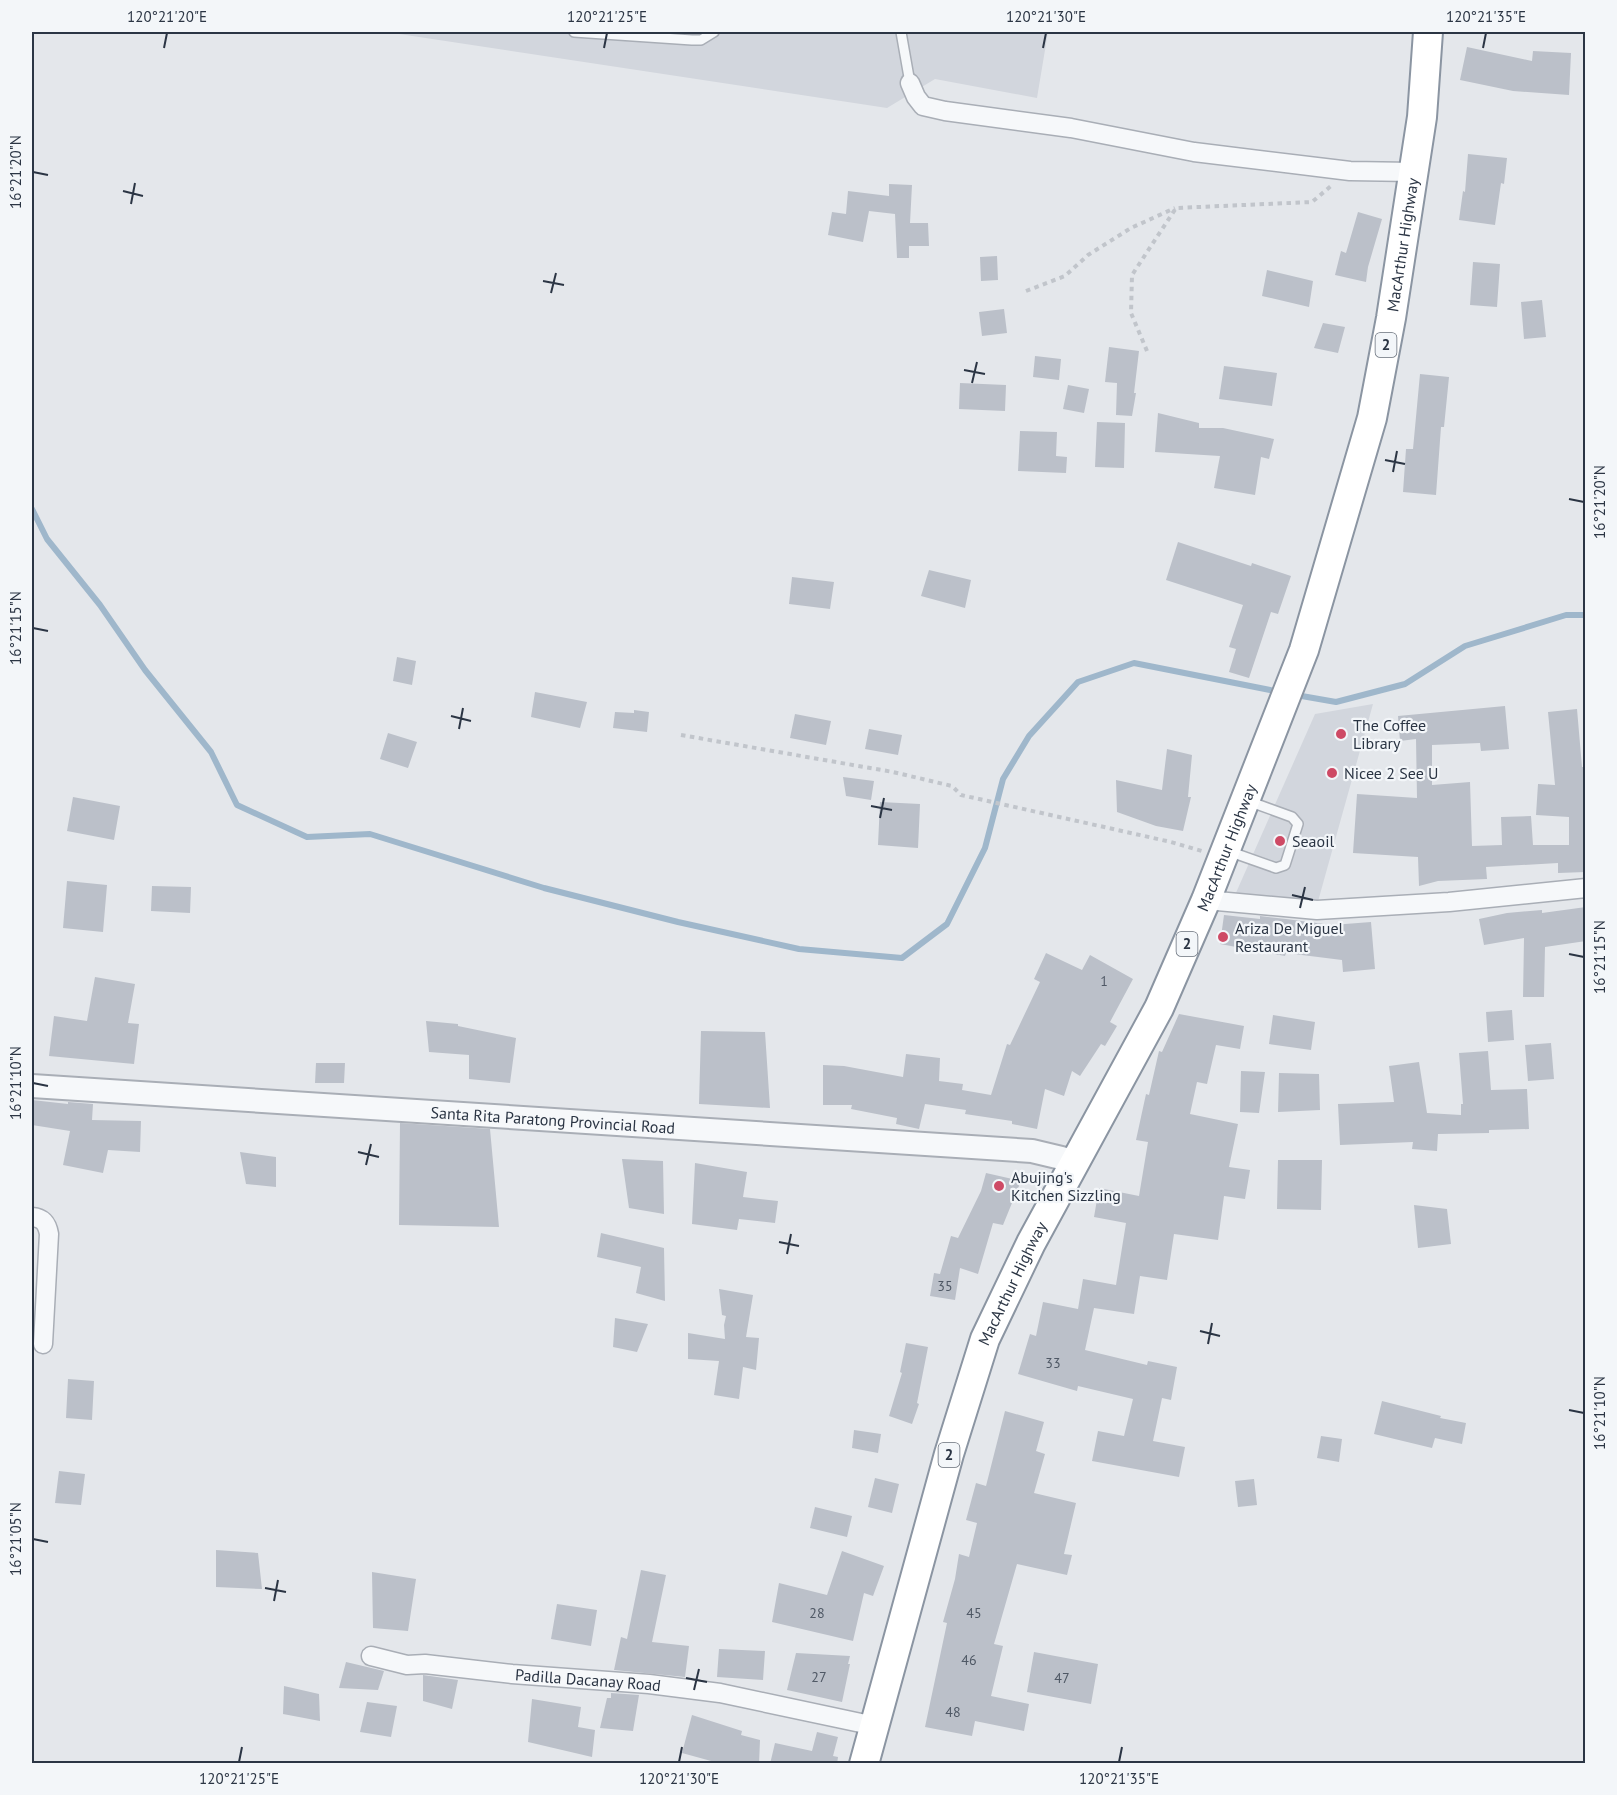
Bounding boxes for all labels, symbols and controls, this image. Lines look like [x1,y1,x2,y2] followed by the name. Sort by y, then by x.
[127,7,207,26] text: 120°21'20"E
[567,7,647,26] text: 120°21'25"E
[1006,7,1086,26] text: 120°21'30"E
[1446,7,1526,26] text: 120°21'35"E
[6,135,25,209] text: 16°21'20"N
[1382,176,1423,313] street label: MacArthur Highway
[1376,333,1396,357] road number: 2
[1590,465,1609,539] text: 16°21'20"N
[6,591,25,665] text: 16°21'15"N
[1353,715,1426,753] place label: The Coffee Library
[1334,727,1348,741] marker: The Coffee Library
[1344,763,1439,783] place label: Nicee 2 See U
[1325,766,1339,780] marker: Nicee 2 See U
[1192,781,1261,914] street label: MacArthur Highway
[1292,831,1334,851] place label: Seaoil
[1273,834,1287,848] marker: Seaoil
[1235,918,1344,956] place label: Ariza De Miguel Restaurant
[1590,920,1609,994] text: 16°21'15"N
[1216,930,1230,944] marker: Ariza De Miguel Restaurant
[1176,932,1198,956] road number: 2
[1100,972,1108,990] house number: 1
[6,1046,25,1120] text: 16°21'10"N
[430,1102,676,1138] street label: Santa Rita Paratong Provincial Road
[1011,1167,1121,1205] place label: Abujing's Kitchen Sizzling
[992,1179,1006,1193] marker: Abujing's Kitchen Sizzling
[974,1217,1051,1348] street label: MacArthur Highway
[937,1277,953,1295] house number: 35
[1045,1354,1061,1372] house number: 33
[1590,1376,1609,1450] text: 16°21'10"N
[938,1443,960,1467] road number: 2
[6,1502,25,1576] text: 16°21'05"N
[809,1604,825,1622] house number: 28
[966,1604,982,1622] house number: 45
[961,1651,977,1669] house number: 46
[514,1664,662,1695] street label: Padilla Dacanay Road
[811,1668,827,1686] house number: 27
[1054,1669,1070,1687] house number: 47
[945,1703,961,1721] house number: 48
[199,1769,279,1788] text: 120°21'25"E
[639,1769,719,1788] text: 120°21'30"E
[1079,1769,1159,1788] text: 120°21'35"E

